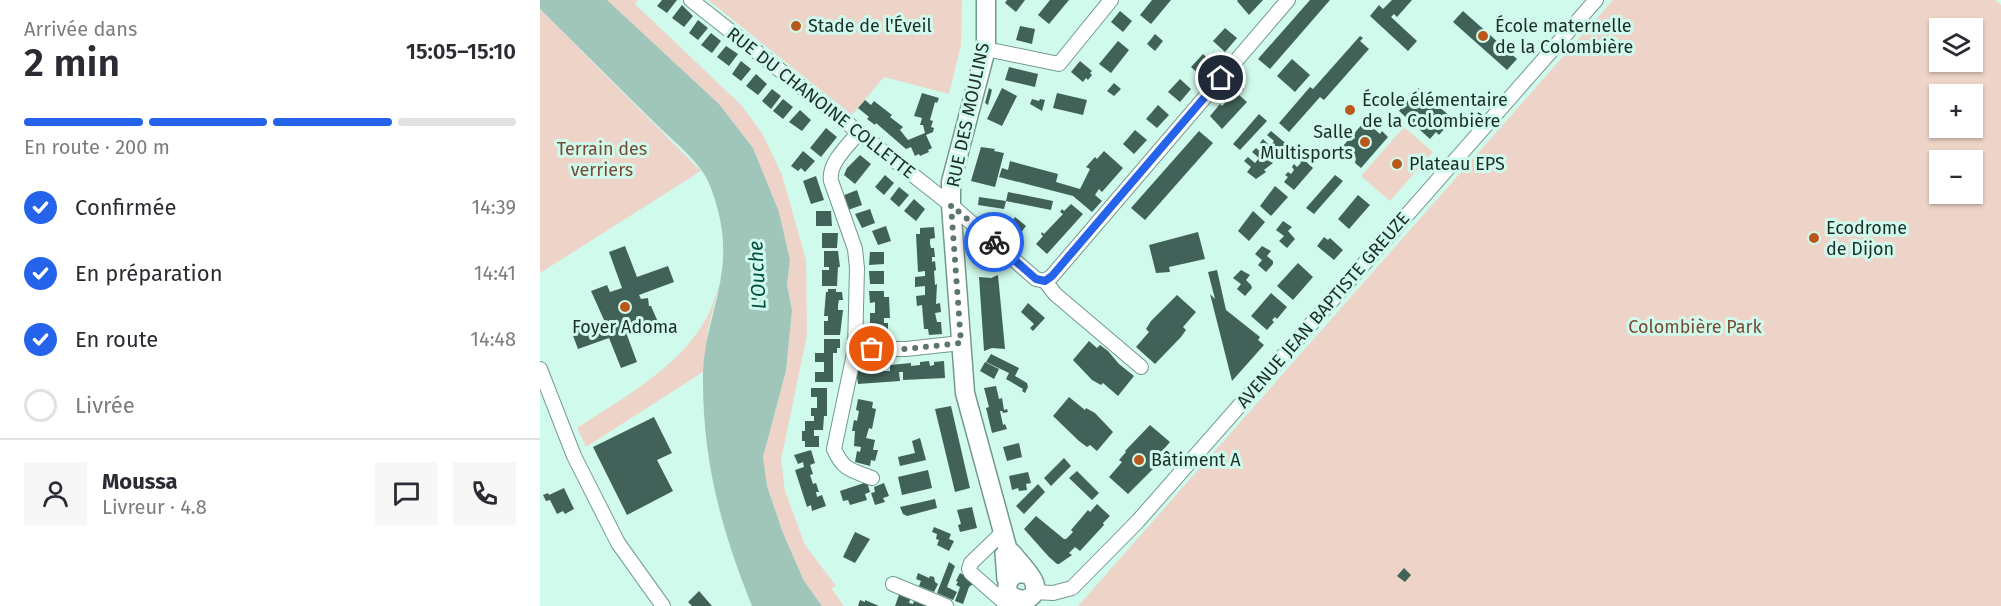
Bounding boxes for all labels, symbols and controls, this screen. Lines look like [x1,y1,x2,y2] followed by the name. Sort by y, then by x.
[808,14,932,37] place label: Stade de l'Éveil
[1495,14,1633,58] place label: École maternelle de la Colombière
[24,17,137,41] text: Arrivée dans
[1929,18,1983,204] map controls
[1929,18,1983,72] button: layers
[789,19,803,33] marker: Stade de l'Éveil
[723,23,919,183] street label: RUE DU CHANOINE COLLETTE
[1476,29,1490,43] marker: École maternelle de la Colombière
[406,38,516,65] text: 15:05–15:10
[24,40,120,86] text: 2 min
[942,41,994,189] street label: RUE DES MOULINS
[1195,52,1246,103] pin
[1204,61,1237,94] icon: home
[1929,84,1983,138] button: +
[1362,88,1508,132] place label: École élémentaire de la Colombière
[1343,103,1357,117] marker: École élémentaire de la Colombière
[1260,121,1353,164] place label: Salle Multisports
[24,135,170,159] text: En route · 200 m
[1358,135,1372,149] marker: Salle Multisports
[557,138,647,181] park label: Terrain des verriers
[1929,150,1983,204] button: −
[1409,153,1505,175] place label: Plateau EPS
[1390,157,1404,171] marker: Plateau EPS
[24,191,57,224] icon: check
[75,194,177,221] text: Confirmée
[471,195,516,219] text: 14:39
[1232,208,1414,412] street label: AVENUE JEAN BAPTISTE GREUZE
[964,212,1024,272] courier
[1826,217,1907,260] place label: Ecodrome de Dijon
[978,226,1011,259] icon: bike
[1807,231,1821,245] marker: Ecodrome de Dijon
[743,240,771,310] water label: L'Ouche
[24,257,57,290] icon: check
[75,260,223,287] text: En préparation
[474,261,516,285] text: 14:41
[618,300,632,314] marker: Foyer Adoma
[572,316,678,338] place label: Foyer Adoma
[1628,316,1762,338] park label: Colombière Park
[24,323,57,356] icon: check
[846,323,897,374] pin
[75,326,158,353] text: En route
[470,327,516,351] text: 14:48
[855,332,888,365] icon: bag
[75,392,135,419] text: Livrée
[1151,449,1241,471] place label: Bâtiment A
[1132,453,1146,467] marker: Bâtiment A
[24,462,87,525] button: person
[375,462,438,525] button: chat
[453,462,516,525] button: phone
[102,468,178,495] text: Moussa
[102,495,207,519] text: Livreur · 4.8

